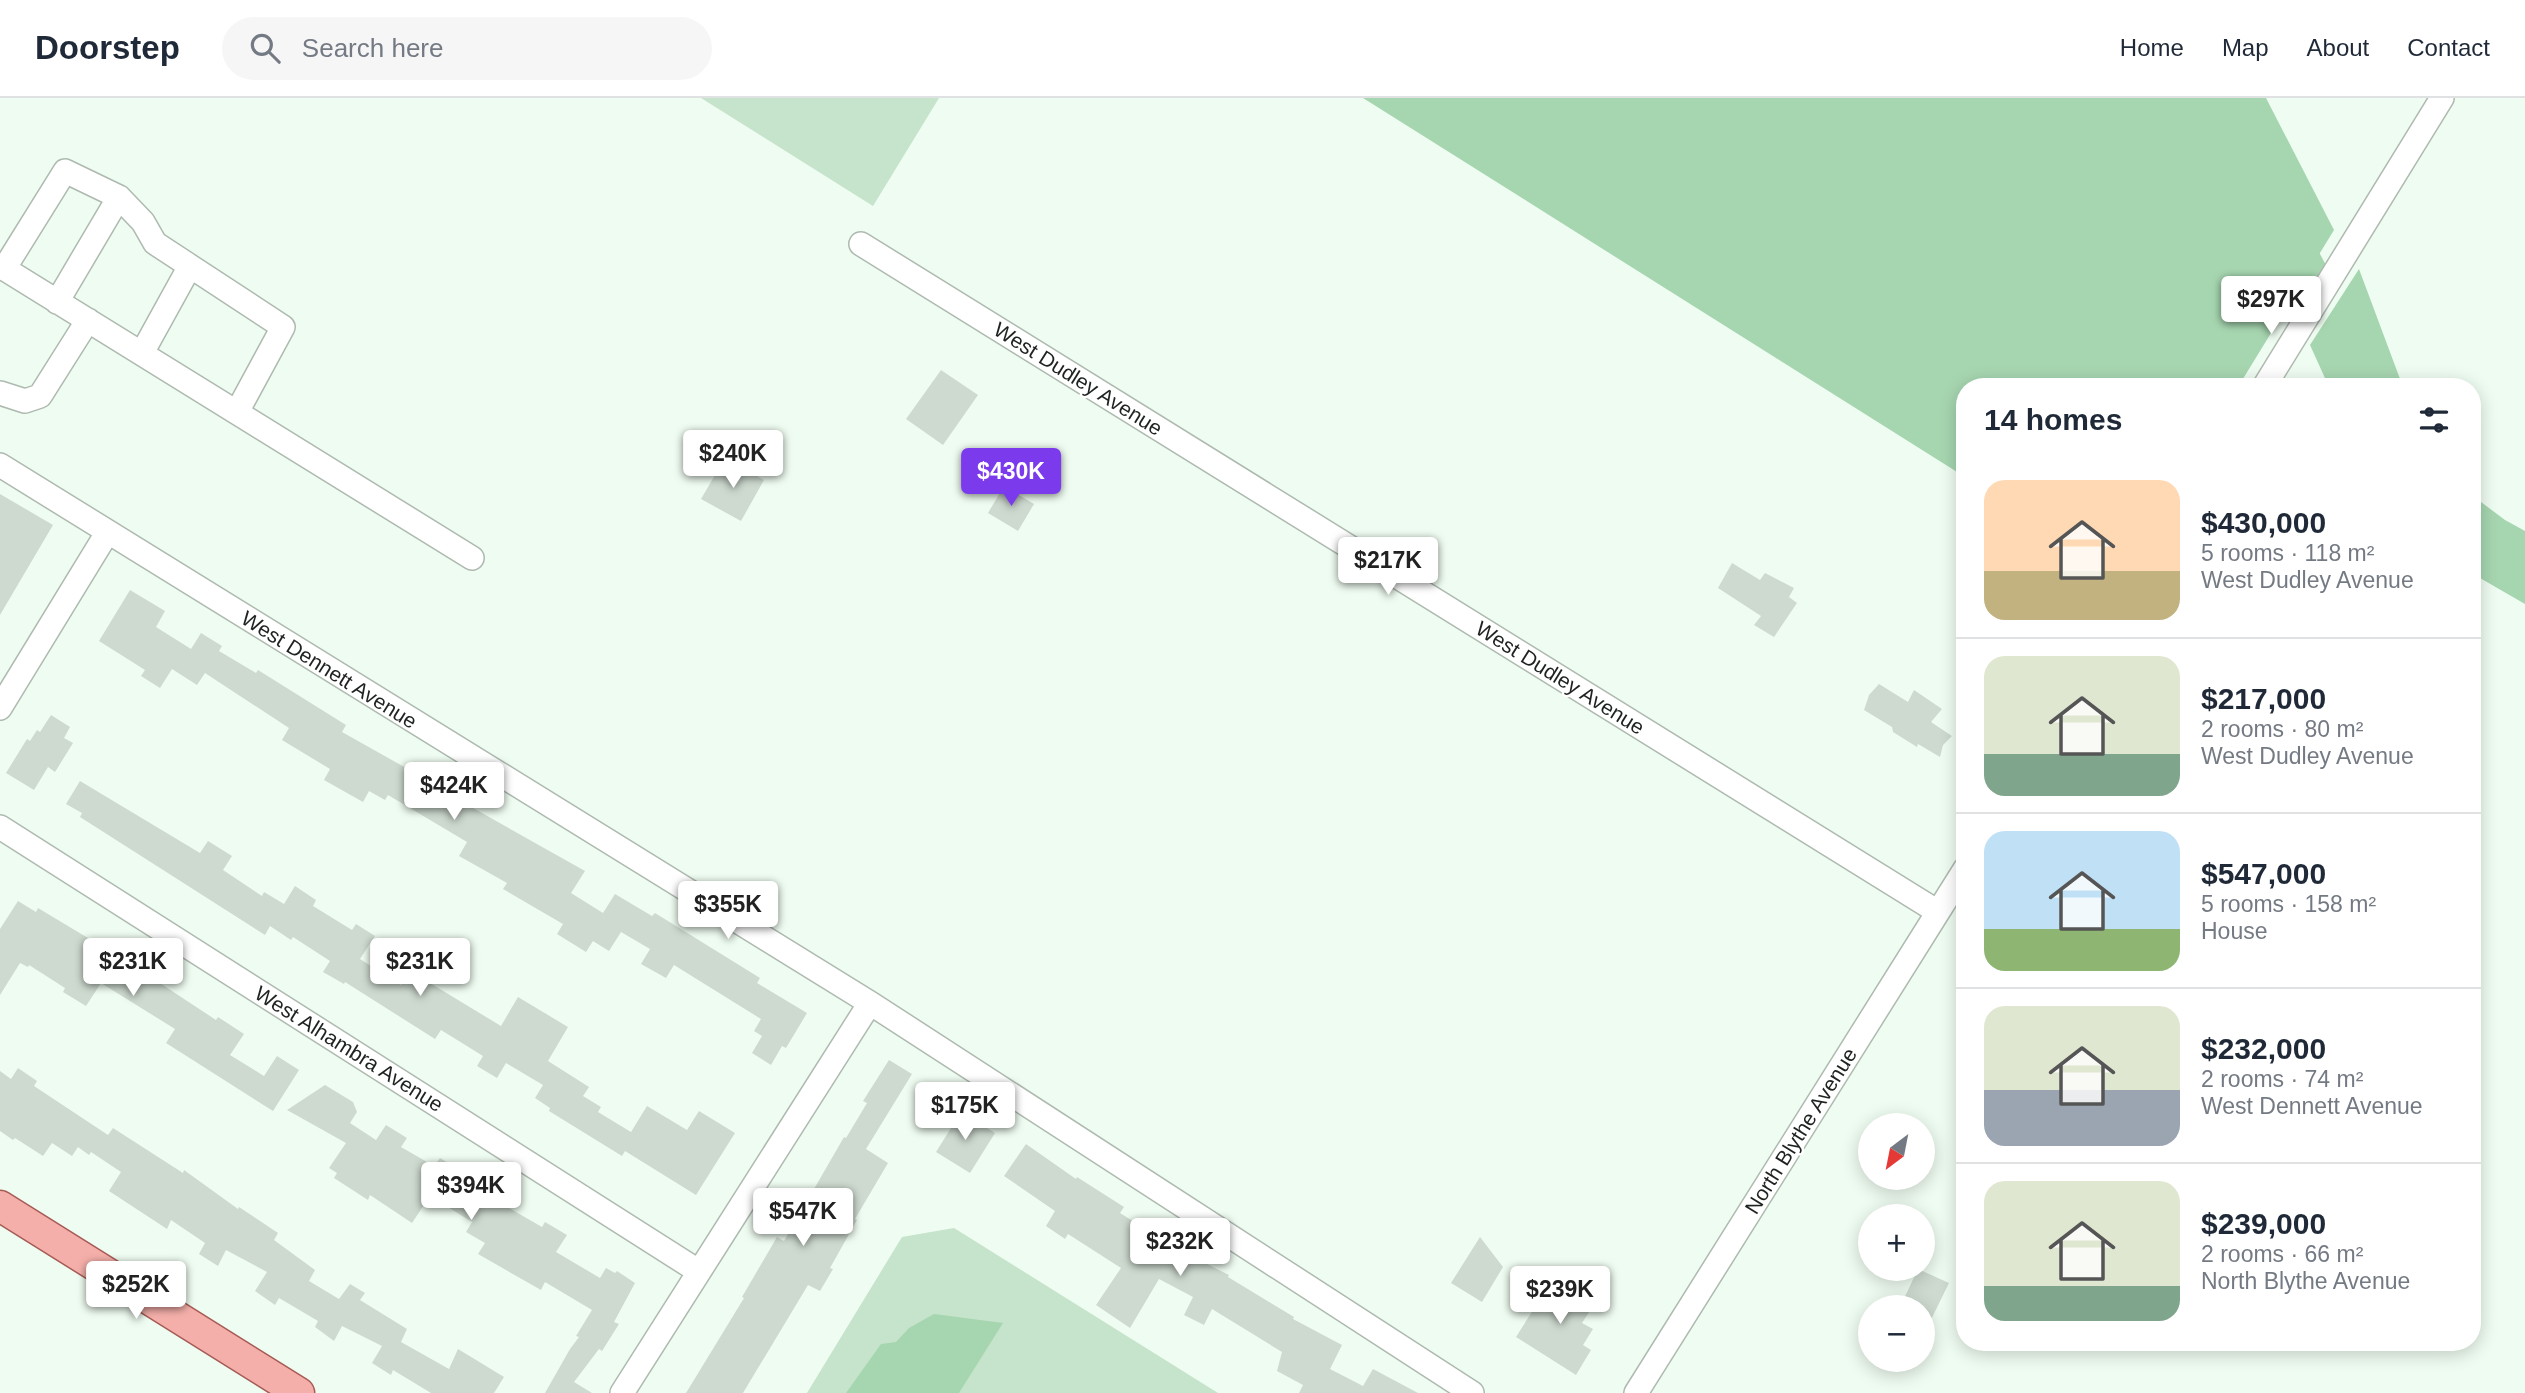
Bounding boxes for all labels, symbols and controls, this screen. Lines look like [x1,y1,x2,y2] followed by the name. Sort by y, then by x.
[222,17,712,80] search box
[35,29,180,66] text: Doorstep
[246,29,284,67] icon: search
[302,33,444,63] text: Search here
[2120,34,2184,61] text: Home
[2222,34,2269,61] text: Map
[2307,34,2369,61] text: About
[2407,34,2490,61] text: Contact
[2222,276,2320,336] pin: $297K
[2237,286,2305,312] text: $297K
[990,317,1167,440] street label: West Dudley Avenue
[2415,401,2453,439] icon: filters
[1984,403,2122,436] text: 14 homes
[684,430,782,490] pin: $240K
[699,440,767,466] text: $240K
[962,448,1060,508] pin: $430K
[977,458,1045,484] text: $430K
[2201,506,2326,539] text: $430,000
[2040,508,2124,592] icon: home
[1339,538,1437,597] pin: $217K
[2201,540,2374,566] text: 5 rooms · 118 m²
[1354,547,1422,573] text: $217K
[2201,567,2414,593] text: West Dudley Avenue
[237,606,421,733] street label: West Dennett Avenue
[1472,616,1649,739] street label: West Dudley Avenue
[2201,682,2326,715] text: $217,000
[2040,684,2124,768] icon: home
[2201,716,2363,742] text: 2 rooms · 80 m²
[2201,743,2414,769] text: West Dudley Avenue
[405,762,503,822] pin: $424K
[420,772,488,798] text: $424K
[2201,857,2326,890] text: $547,000
[2040,859,2124,943] icon: home
[679,882,777,941] pin: $355K
[694,891,762,917] text: $355K
[2201,891,2376,917] text: 5 rooms · 158 m²
[2201,918,2267,944] text: House
[84,939,182,998] pin: $231K
[371,939,469,998] pin: $231K
[99,948,167,974] text: $231K
[386,948,454,974] text: $231K
[251,981,448,1116] street label: West Alhambra Avenue
[2201,1032,2326,1065] text: $232,000
[2040,1034,2124,1118] icon: home
[1740,1044,1861,1218] street label: North Blythe Avenue
[2201,1066,2363,1092] text: 2 rooms · 74 m²
[916,1082,1014,1142] pin: $175K
[931,1092,999,1118] text: $175K
[2201,1093,2423,1119] text: West Dennett Avenue
[1858,1113,1936,1190] north arrow
[1858,1113,1935,1372] map controls
[422,1162,520,1222] pin: $394K
[437,1172,505,1198] text: $394K
[754,1188,852,1248] pin: $547K
[769,1198,837,1224] text: $547K
[1858,1204,1935,1281] button: +
[2201,1207,2326,1240] text: $239,000
[2040,1209,2124,1293] icon: home
[1131,1218,1229,1278] pin: $232K
[1146,1228,1214,1254] text: $232K
[2201,1241,2363,1267] text: 2 rooms · 66 m²
[87,1262,185,1321] pin: $252K
[1511,1266,1609,1326] pin: $239K
[2201,1268,2410,1294] text: North Blythe Avenue
[102,1271,170,1297] text: $252K
[1526,1276,1594,1302] text: $239K
[1858,1295,1935,1372] button: −

